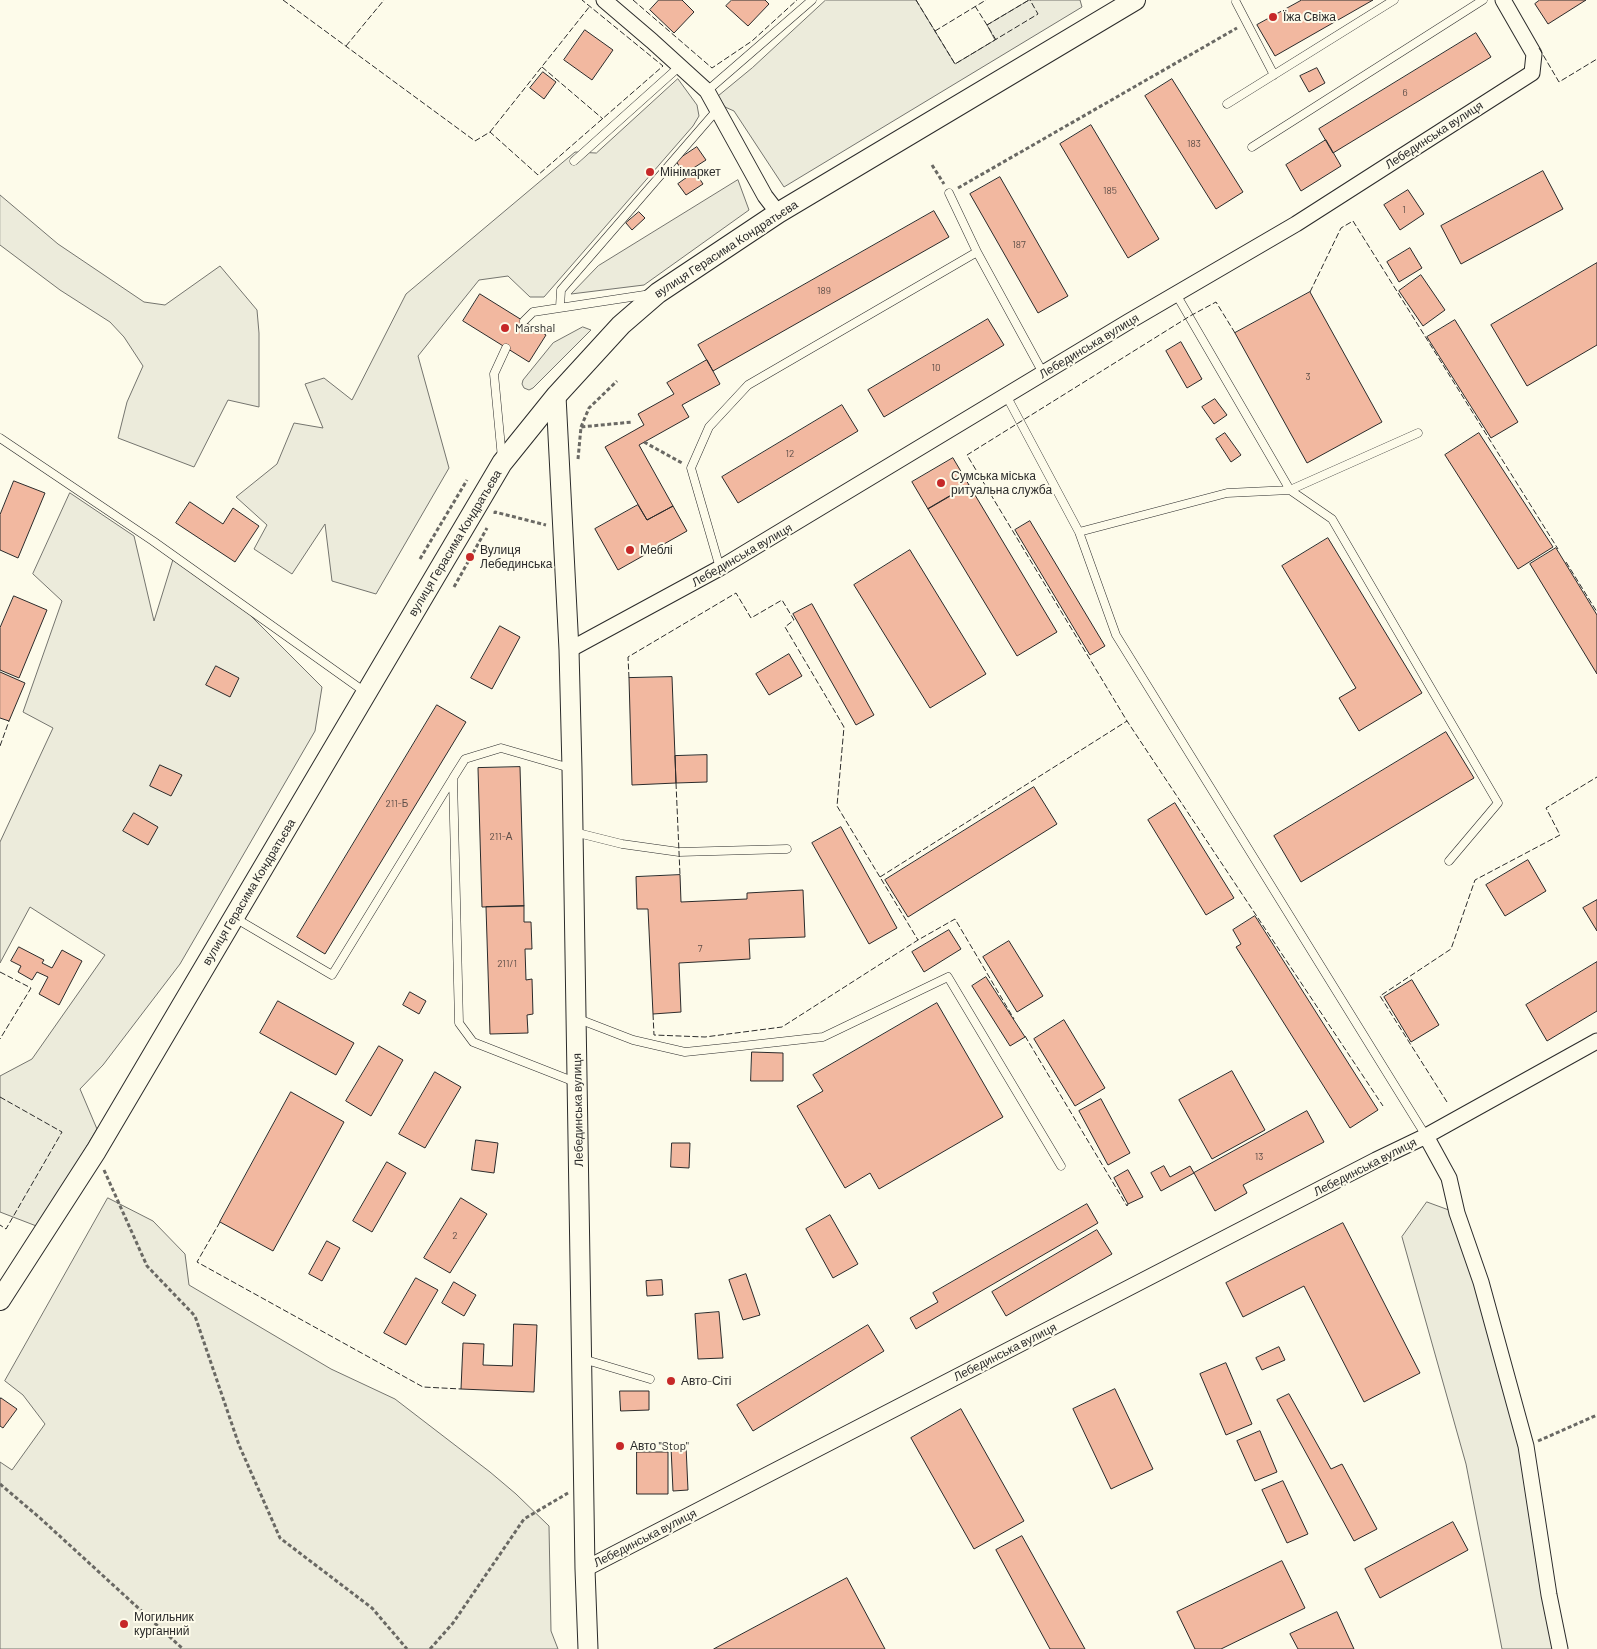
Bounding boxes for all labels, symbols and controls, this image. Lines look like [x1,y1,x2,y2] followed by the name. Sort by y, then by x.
[1283,10,1336,24] place label: Їжа Свіжа
[1267,11,1279,23] marker: Їжа Свіжа
[1402,87,1408,99] house number: 6
[1382,98,1486,172] street label: Лебединська вулиця
[1187,138,1201,150] house number: 183
[660,165,721,179] place label: Мінімаркет
[644,166,656,178] marker: Мінімаркет
[1103,185,1117,197] house number: 185
[652,197,800,301] street label: вулиця Герасима Кондратьєва
[1402,204,1406,216] house number: 1
[1012,239,1026,251] house number: 187
[817,285,831,297] house number: 189
[1037,311,1141,381] street label: Лебединська вулиця
[515,321,555,335] place label: Marshal
[499,322,511,334] marker: Marshal
[931,362,941,374] house number: 10
[1305,371,1311,383] house number: 3
[786,448,794,460] house number: 12
[406,467,504,619] street label: вулиця Герасима Кондратьєва
[951,469,1052,497] place label: Сумська міська ритуальна служба
[935,477,947,489] marker: Сумська міська ритуальна служба
[689,520,795,590] street label: Лебединська вулиця
[480,543,552,571] place label: Вулиця Лебединська
[640,543,673,557] place label: Меблі
[624,544,636,556] marker: Меблі
[464,551,476,563] marker: Вулиця Лебединська
[386,798,408,810] house number: 211-Б
[200,816,298,968] street label: вулиця Герасима Кондратьєва
[490,831,512,843] house number: 211-А
[698,943,702,955] house number: 7
[497,958,517,970] house number: 211/1
[570,1053,586,1167] street label: Лебединська вулиця
[1311,1135,1419,1199] street label: Лебединська вулиця
[1255,1151,1263,1163] house number: 13
[452,1230,458,1242] house number: 2
[951,1320,1059,1384] street label: Лебединська вулиця
[681,1374,731,1388] place label: Авто-Сіті
[665,1375,677,1387] marker: Авто-Сіті
[630,1439,689,1453] place label: Авто "Stop"
[614,1440,626,1452] marker: Авто "Stop"
[591,1506,699,1570] street label: Лебединська вулиця
[134,1610,194,1638] place label: Могильник курганний
[118,1618,130,1630] marker: Могильник курганний

